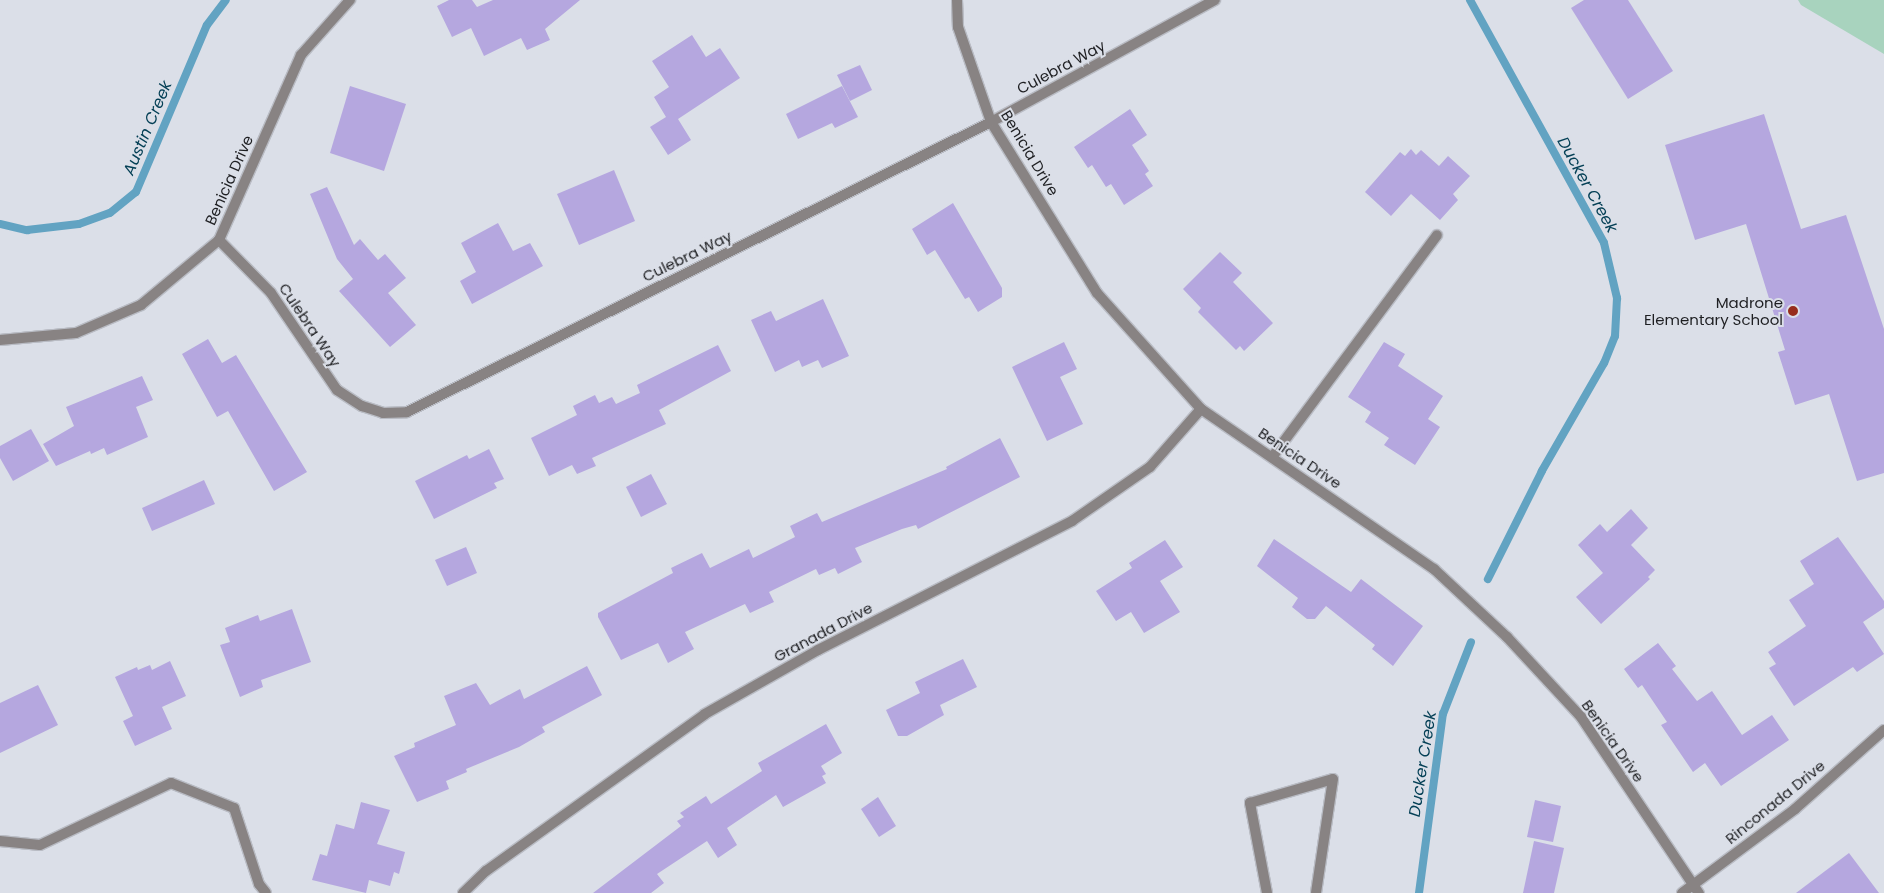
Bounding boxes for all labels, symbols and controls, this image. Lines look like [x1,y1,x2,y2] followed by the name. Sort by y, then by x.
[1014,36,1108,98] street label: Culebra Way
[120,78,176,178] water label: Austin Creek
[997,107,1063,199] street label: Benicia Drive
[201,132,257,228] street label: Benicia Drive
[1553,134,1621,236] water label: Ducker Creek
[639,227,735,285] street label: Culebra Way
[275,280,345,370] street label: Culebra Way
[1644,293,1783,328] place label: Madrone Elementary School
[1787,305,1799,317] marker: Madrone Elementary School
[1255,424,1345,492] street label: Benicia Drive
[771,598,875,666] street label: Granada Drive
[1578,696,1648,786] street label: Benicia Drive
[1405,710,1441,818] water label: Ducker Creek
[1722,756,1828,848] street label: Rinconada Drive

